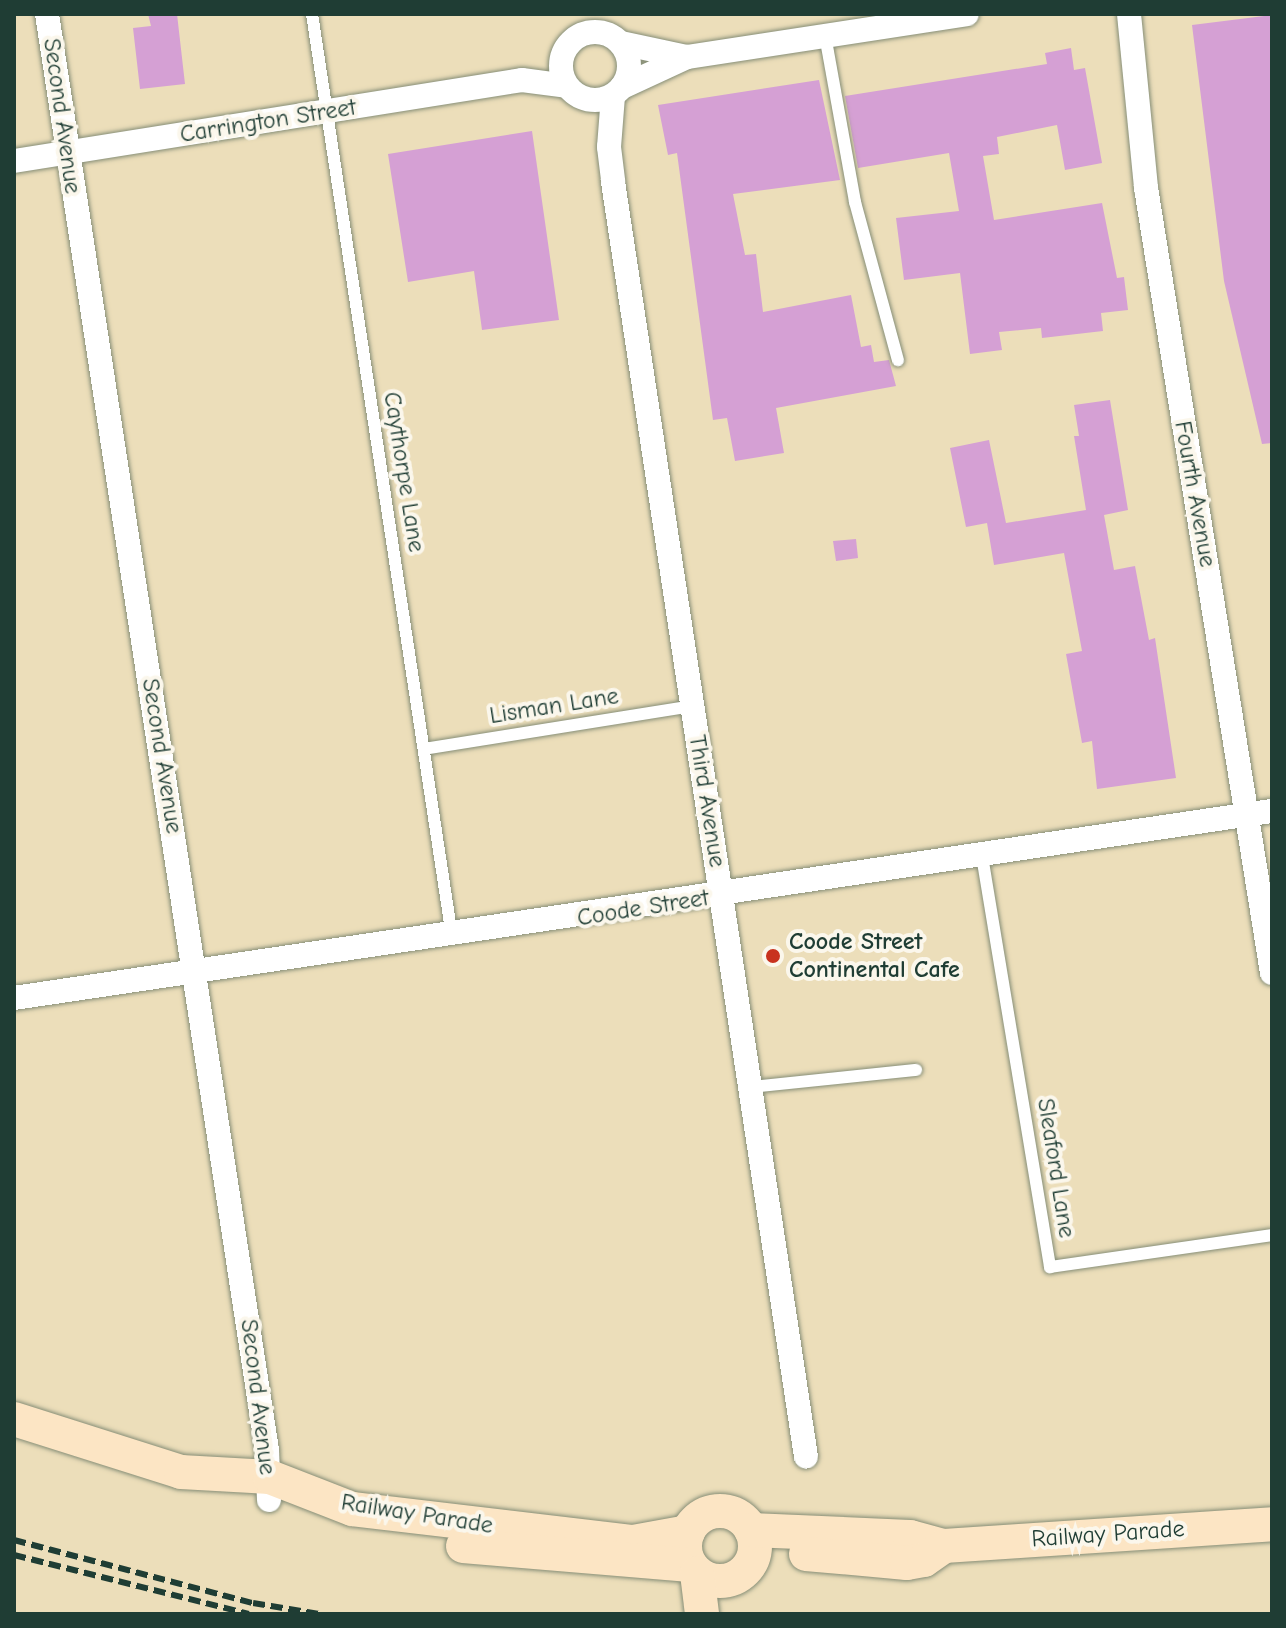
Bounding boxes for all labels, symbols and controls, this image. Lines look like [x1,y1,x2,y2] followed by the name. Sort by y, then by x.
[37,36,87,196] street label: Second Avenue
[178,93,358,149] street label: Carrington Street
[377,390,431,554] street label: Caythorpe Lane
[1168,419,1222,569] street label: Fourth Avenue
[136,676,188,836] street label: Second Avenue
[487,682,621,730] street label: Lisman Lane
[682,733,732,869] street label: Third Avenue
[575,883,711,933] street label: Coode Street
[789,928,960,984] place label: Coode Street Continental Cafe
[764,947,782,965] marker: Coode Street Continental Cafe
[1031,1096,1081,1240] street label: Sleaford Lane
[234,1318,282,1476] street label: Second Avenue
[339,1488,495,1540] street label: Railway Parade
[1031,1514,1185,1554] street label: Railway Parade

